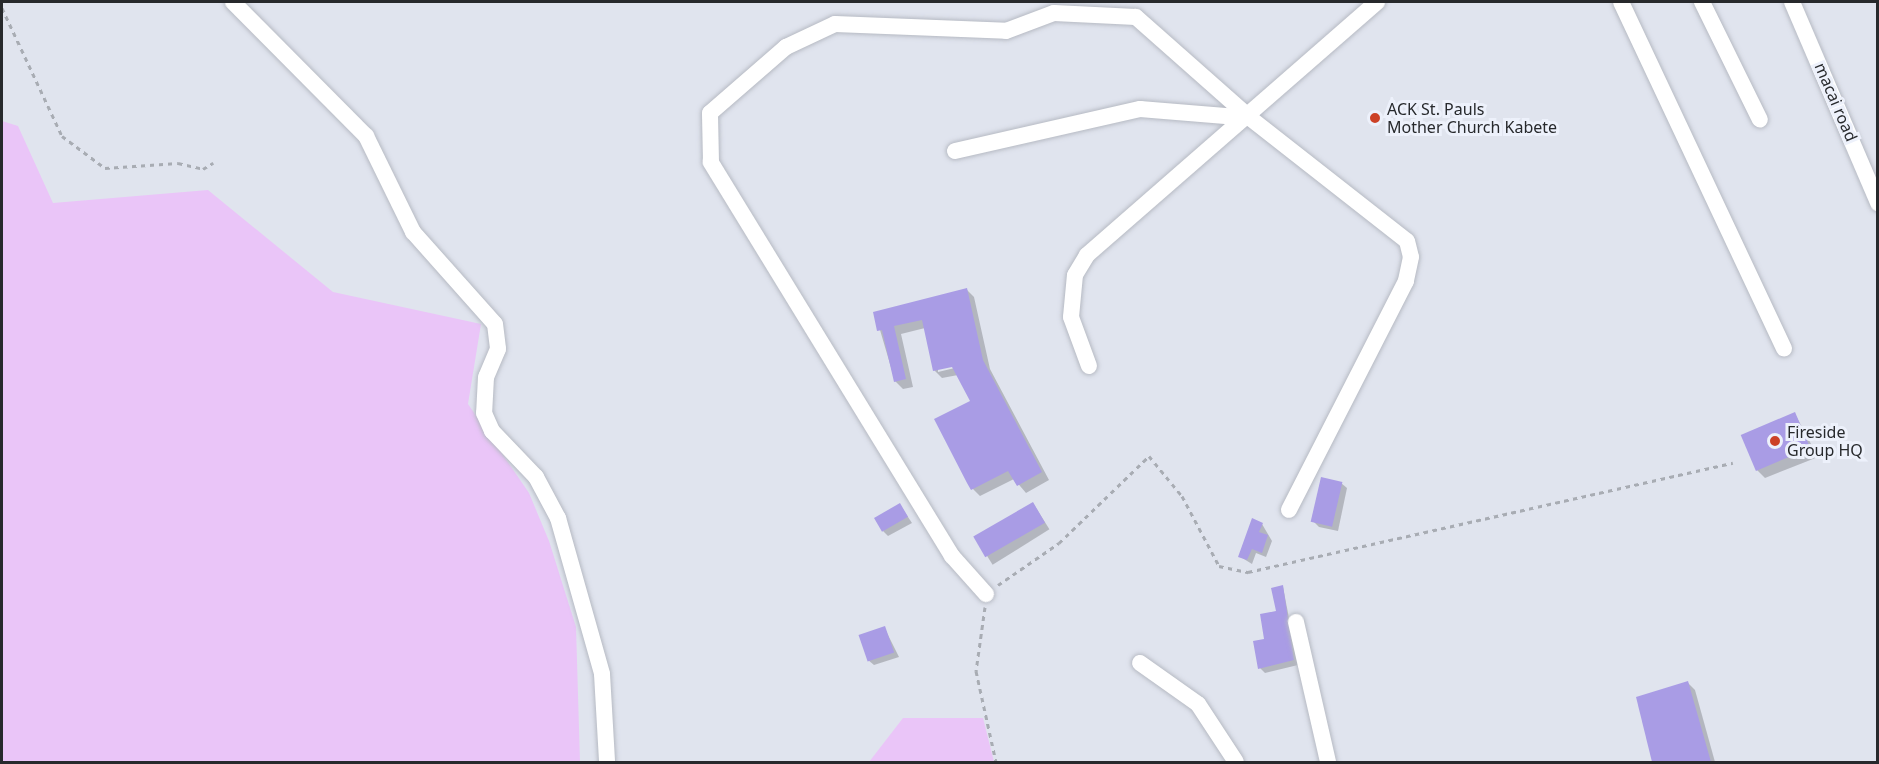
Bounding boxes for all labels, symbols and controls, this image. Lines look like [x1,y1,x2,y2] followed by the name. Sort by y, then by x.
[1811,60,1861,144] street label: macai road
[1387,99,1557,137] place label: ACK St. Pauls Mother Church Kabete
[1368,111,1382,125] marker: ACK St. Pauls Mother Church Kabete
[1787,422,1863,460] place label: Fireside Group HQ
[1768,434,1782,448] marker: Fireside Group HQ

